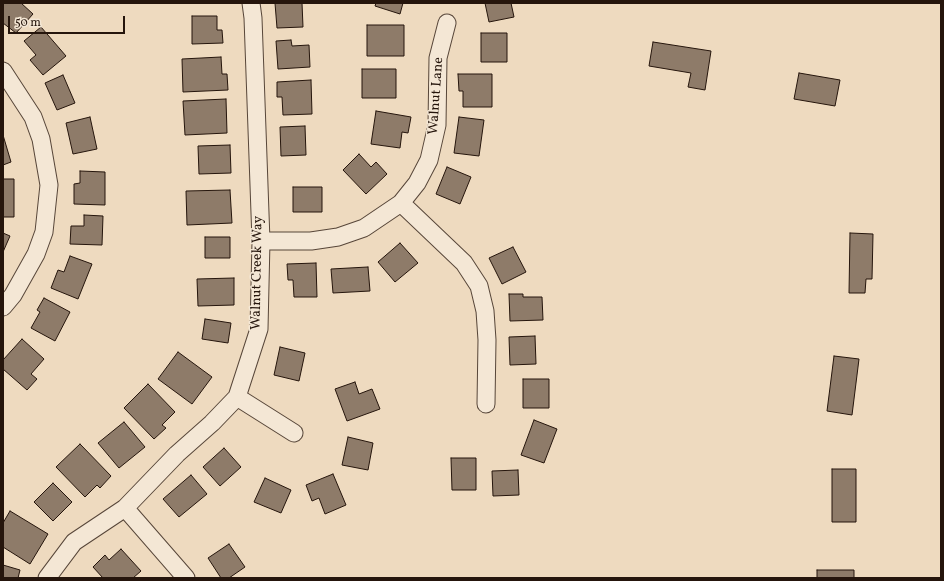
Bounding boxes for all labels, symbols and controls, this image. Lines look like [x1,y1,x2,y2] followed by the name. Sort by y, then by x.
[10,8,127,34] scale bar
[15,15,41,31] text: 50 m
[426,57,448,135] street label: Walnut Lane
[249,216,267,330] street label: Walnut Creek Way

